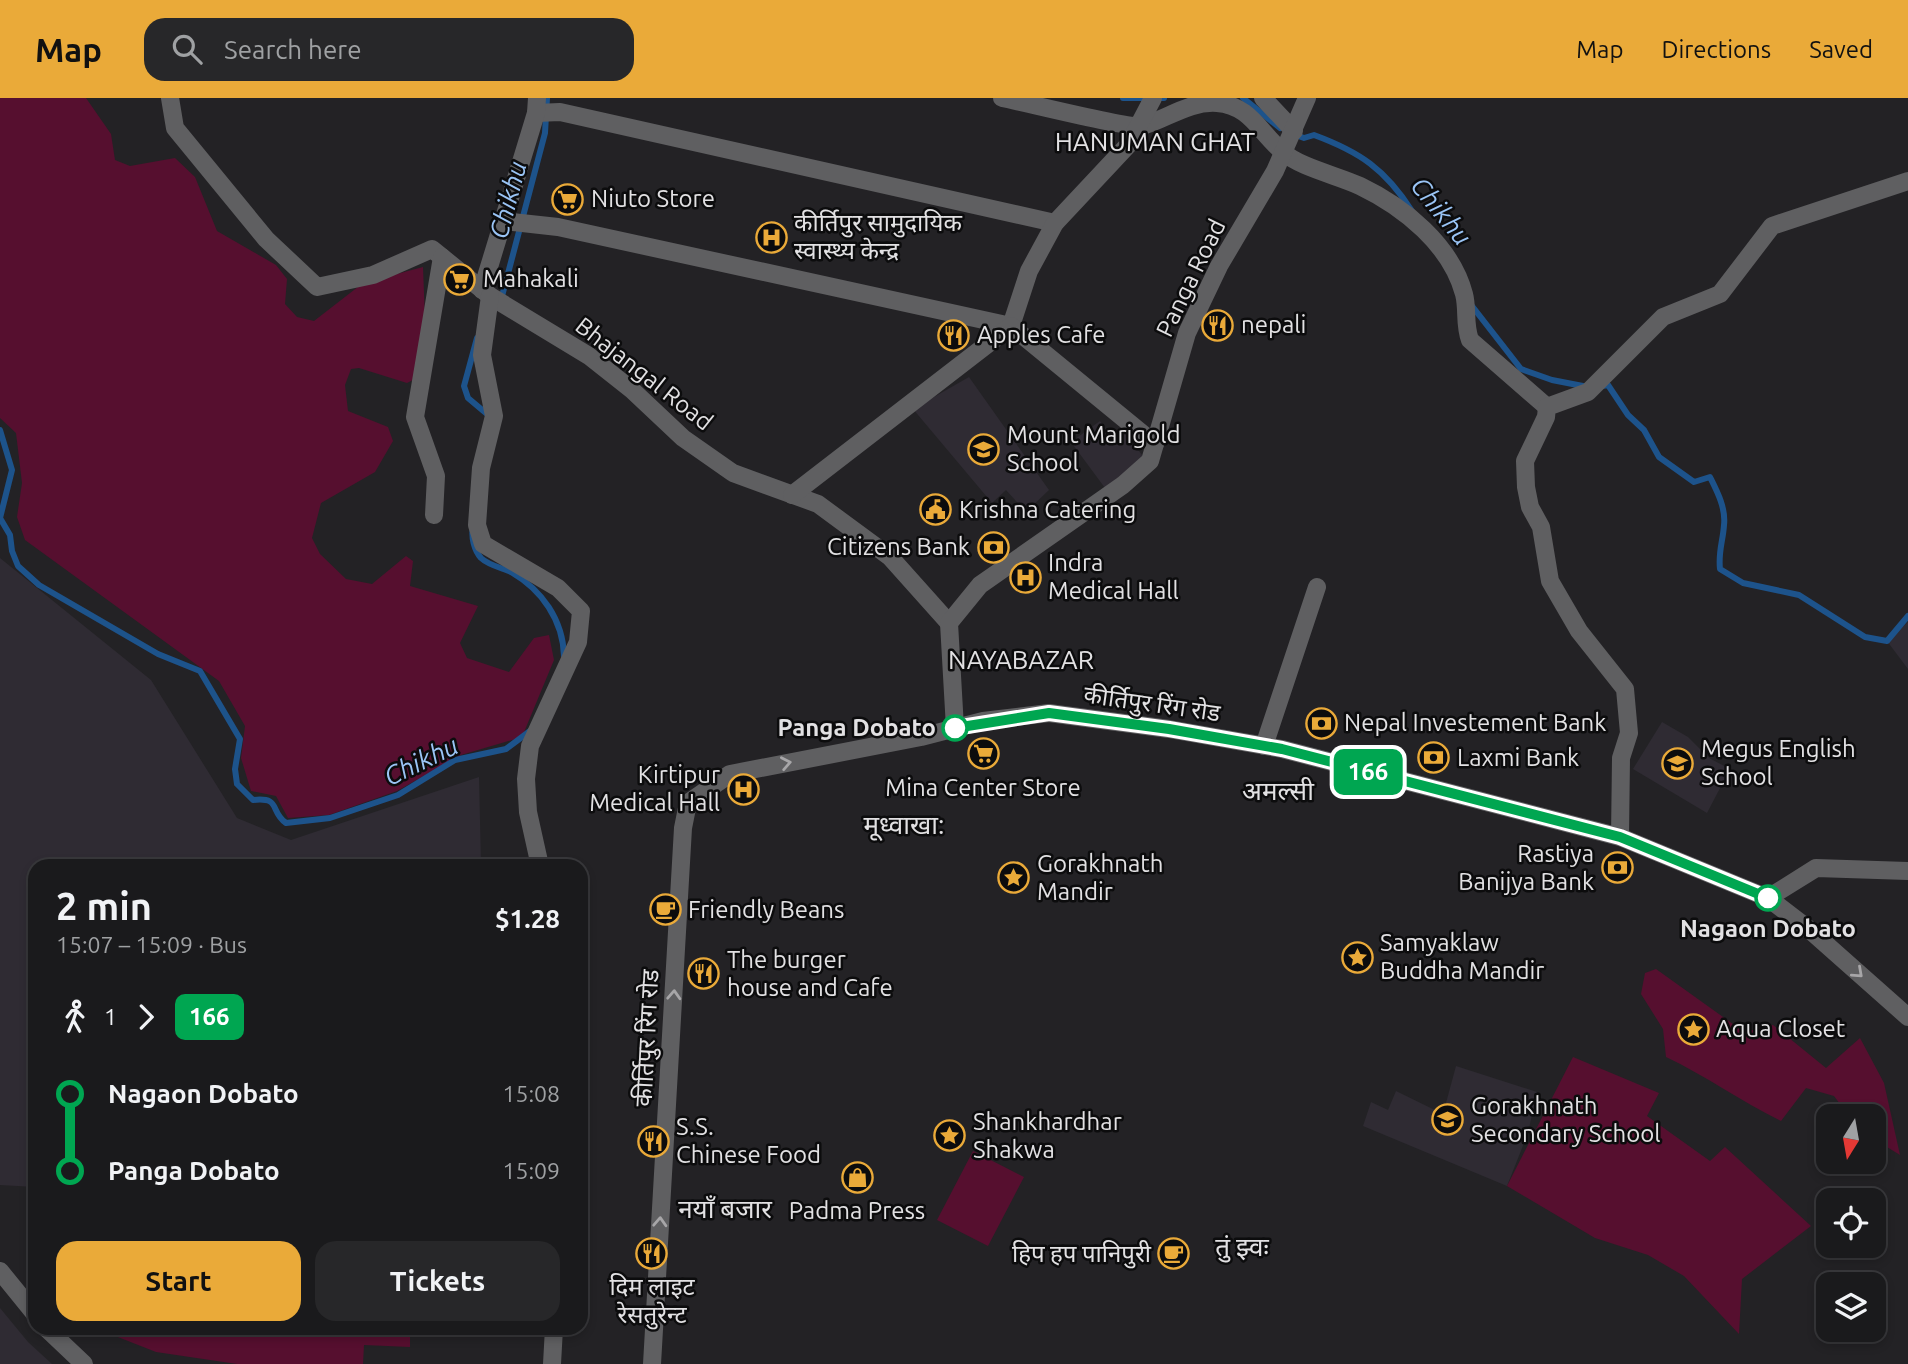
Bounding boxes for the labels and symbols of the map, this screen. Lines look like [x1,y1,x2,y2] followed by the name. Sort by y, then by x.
[1055,127,1255,156] district label: HANUMAN GHAT
[483,158,532,242] water label: Chikhu
[1405,171,1478,251] water label: Chikhu
[551,182,585,216] supermarket icon: Niuto Store
[591,185,715,212] place label: Niuto Store
[794,209,962,264] place label: कीर्तिपुर सामुदायिक स्वास्थ्य केन्द्र
[1151,215,1231,341] street label: Panga Road
[754,220,788,254] hospital icon: कीर्तिपुर सामुदायिक स्वास्थ्य केन्द्र
[443,262,477,296] supermarket icon: Mahakali
[483,265,579,292] place label: Mahakali
[1201,308,1235,342] restaurant icon: nepali
[1241,311,1306,338] place label: nepali
[570,312,718,435] street label: Bhajangal Road
[937,318,971,352] restaurant icon: Apples Cafe
[977,321,1106,348] place label: Apples Cafe
[1007,421,1181,476] place label: Mount Marigold School
[967,432,1001,466] school or university icon: Mount Marigold School
[919,493,953,527] public building icon: Krishna Catering
[959,496,1136,523] place label: Krishna Catering
[976,530,1010,564] bank icon: Citizens Bank
[827,533,970,560] place label: Citizens Bank
[1048,549,1179,604] place label: Indra Medical Hall
[1008,560,1042,594] hospital icon: Indra Medical Hall
[948,645,1094,674] district label: NAYABAZAR
[1082,681,1223,729] street label: कीर्तिपुर रिंग रोड
[1304,706,1338,740] bank icon: Nepal Investement Bank
[1344,709,1606,736] place label: Nepal Investement Bank
[778,714,936,741] place label: Panga Dobato
[942,715,968,741] marker: Panga Dobato
[379,730,463,791] water label: Chikhu
[1701,735,1856,790] place label: Megus English School
[966,737,1000,771] supermarket icon: Mina Center Store
[1417,741,1451,775] bank icon: Laxmi Bank
[1457,744,1579,771] place label: Laxmi Bank
[1661,746,1695,780] school or university icon: Megus English School
[1328,749,1408,795] line badge: 166
[780,756,792,771] one-way arrow
[589,761,720,816] place label: Kirtipur Medical Hall
[726,772,760,806] hospital icon: Kirtipur Medical Hall
[885,774,1081,801] place label: Mina Center Store
[1242,776,1315,805] district label: अमल्सी
[864,810,944,841] district label: मूध्वाखा:
[1458,840,1594,895] place label: Rastiya Banijya Bank
[1037,850,1163,905] place label: Gorakhnath Mandir
[1600,851,1634,885] bank icon: Rastiya Banijya Bank
[997,861,1031,895] place icon: Gorakhnath Mandir
[1755,885,1781,911] marker: Nagaon Dobato
[648,893,682,927] cafe icon: Friendly Beans
[688,896,844,923] place label: Friendly Beans
[1680,915,1856,942] place label: Nagaon Dobato
[1380,929,1544,984] place label: Samyaklaw Buddha Mandir
[1340,940,1374,974] place icon: Samyaklaw Buddha Mandir
[727,946,893,1001] place label: The burger house and Cafe
[687,957,721,991] restaurant icon: The burger house and Cafe
[1850,965,1863,977] one-way arrow
[629,968,666,1107] street label: कीर्तिपुर रिंग रोड
[666,990,681,1001] one-way arrow
[1676,1012,1710,1046] place icon: Aqua Closet
[1716,1015,1846,1042] place label: Aqua Closet
[1471,1092,1661,1147] place label: Gorakhnath Secondary School
[1431,1103,1465,1137] school or university icon: Gorakhnath Secondary School
[1816,1104,1886,1174] north arrow
[973,1108,1122,1163] place label: Shankhardhar Shakwa
[676,1113,821,1168] place label: S.S. Chinese Food
[933,1119,967,1153] place icon: Shankhardhar Shakwa
[636,1124,670,1158] restaurant icon: S.S. Chinese Food
[840,1160,874,1194] shop icon: Padma Press
[678,1194,773,1223] district label: नयाँ बजार
[789,1197,925,1224] place label: Padma Press
[653,1217,668,1228] one-way arrow
[1215,1232,1269,1263] district label: तुं झ्वः
[635,1236,669,1270] restaurant icon: दिम लाइट रेसतुरेन्ट
[1157,1237,1191,1271] cafe icon: हिप हप पानिपुरी
[1012,1240,1152,1269] place label: हिप हप पानिपुरी
[609,1273,695,1330] place label: दिम लाइट रेसतुरेन्ट

